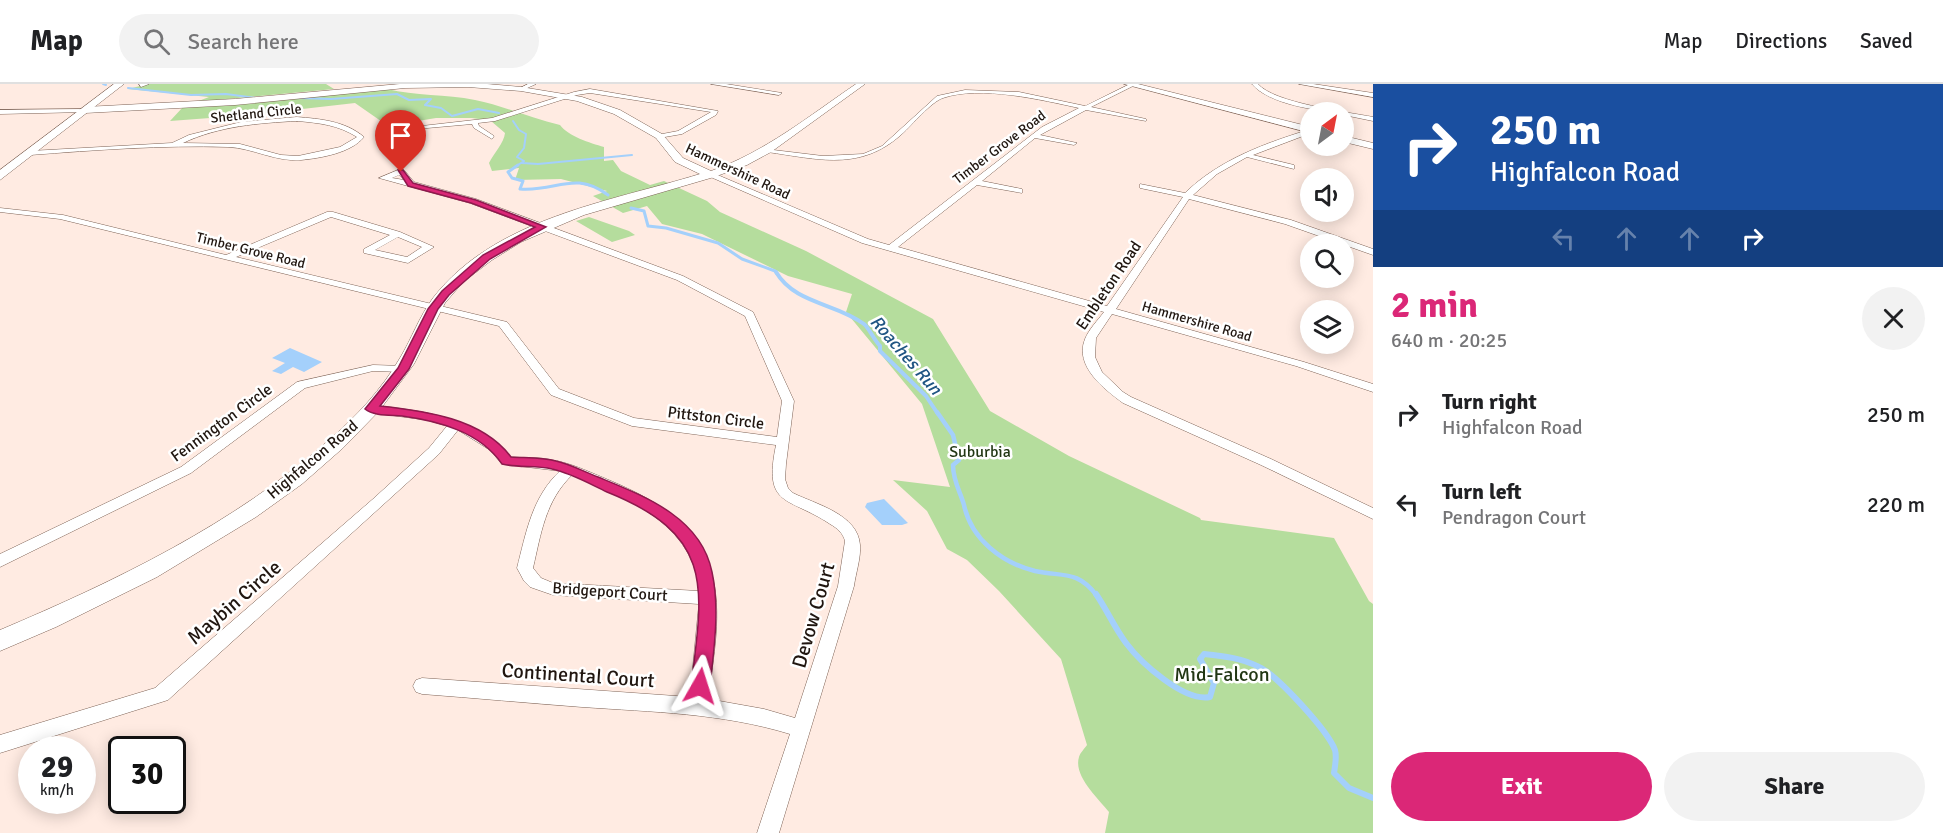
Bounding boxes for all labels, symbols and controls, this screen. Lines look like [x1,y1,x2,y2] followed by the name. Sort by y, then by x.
[119,14,539,68] search box
[30,24,83,58] text: Map
[140,25,173,58] icon: search
[188,28,299,55] text: Search here
[1664,28,1702,54] text: Map
[1735,28,1827,54] text: Directions
[1860,28,1913,54] text: Saved
[210,100,302,127] street label: Shetland Circle
[1300,102,1354,156] north arrow
[1300,102,1354,354] map controls
[1490,105,1601,156] text: 250 m
[950,107,1049,188] street label: Timber Grove Road
[1391,108,1469,186] icon: right
[375,110,426,172] pin
[384,119,417,152] icon: arrive
[683,140,793,203] street label: Hammershire Road
[1490,156,1680,189] text: Highfalcon Road
[1300,168,1354,222] button: sound
[1547,222,1580,255] icon: left
[1610,222,1643,255] icon: ahead
[1673,222,1706,255] icon: ahead
[1736,222,1769,255] icon: right
[195,229,307,272] street label: Timber Grove Road
[1300,234,1354,288] button: search
[1072,237,1146,334] street label: Embleton Road
[1391,283,1478,328] text: 2 min
[1862,287,1925,350] button: close
[1140,298,1254,345] street label: Hammershire Road
[1300,300,1354,354] button: layers
[865,311,947,400] water label: Roaches Run
[1391,328,1507,353] text: 640 m · 20:25
[167,379,276,466] street label: Fennington Circle
[1442,388,1537,415] text: Turn right
[1391,398,1424,431] icon: right
[1867,401,1925,428] text: 250 m
[666,402,765,434] street label: Pittston Circle
[1442,415,1583,440] text: Highfalcon Road
[263,416,362,504] street label: Highfalcon Road
[949,442,1011,462] park label: Suburbia
[1442,478,1522,505] text: Turn left
[1391,488,1424,521] icon: left
[1867,491,1925,518] text: 220 m
[1442,505,1586,530] text: Pendragon Court
[182,555,286,650] street label: Maybin Circle
[786,559,840,671] street label: Devow Court
[552,578,669,606] street label: Bridgeport Court
[668,654,732,718] position arrow
[501,658,655,693] street label: Continental Court
[1174,662,1270,687] park label: Mid-Falcon
[108,736,186,814] speed limit sign: 30
[41,749,73,786] text: 29
[1391,752,1652,821] button: Exit
[1664,752,1925,821] button: Share
[40,781,74,799] text: km/h

